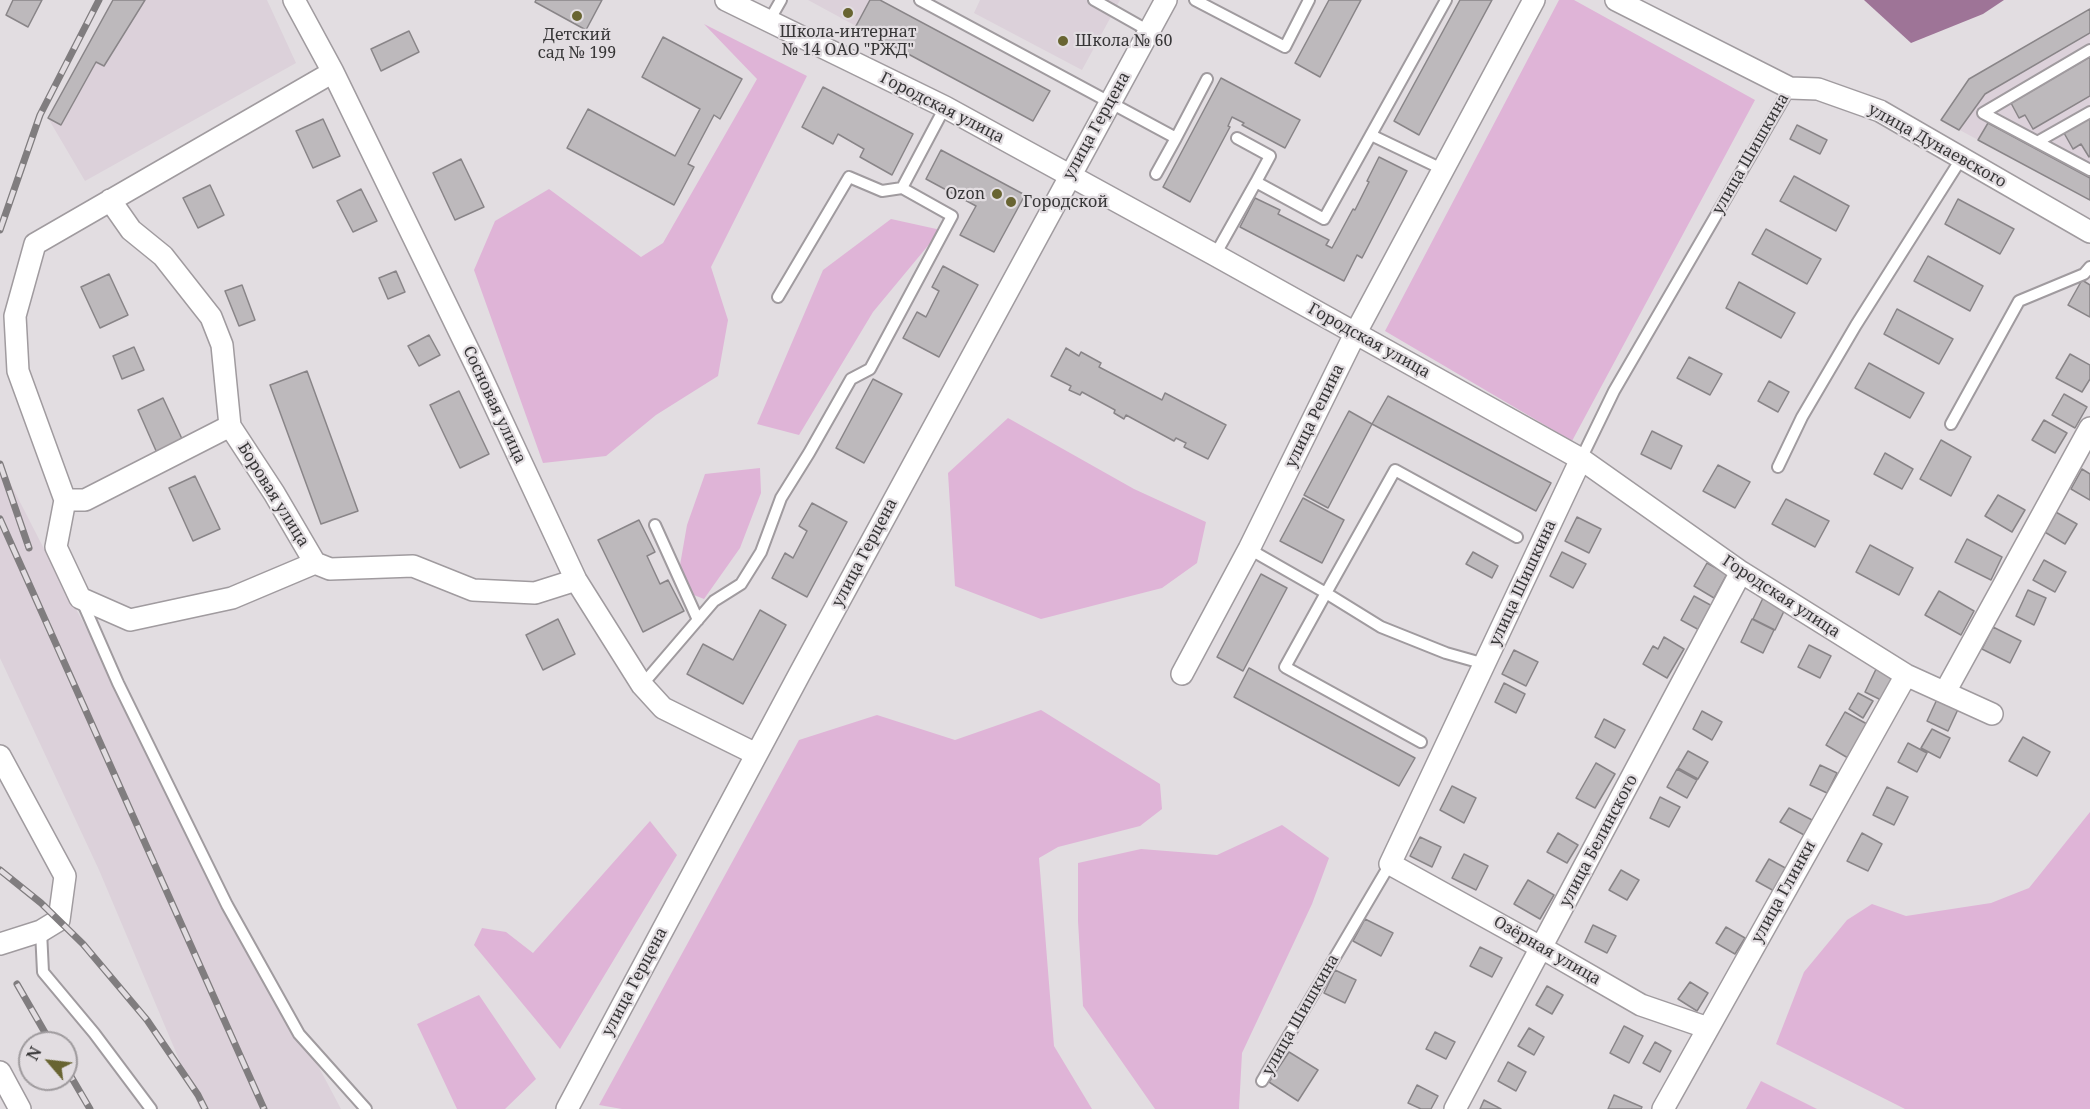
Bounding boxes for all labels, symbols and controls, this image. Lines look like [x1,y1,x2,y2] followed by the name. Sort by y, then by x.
[841,6,855,20] marker: Школа-интернат № 14 ОАО "РЖД"
[570,9,584,23] marker: Детский сад № 199
[780,22,916,60] place label: Школа-интернат № 14 ОАО "РЖД"
[538,25,616,63] place label: Детский сад № 199
[1075,31,1172,51] place label: Школа № 60
[1056,34,1070,48] marker: Школа № 60
[877,68,1007,148] street label: Городская улица
[1059,69,1135,183] street label: улица Герцена
[1709,90,1793,218] street label: улица Шишкина
[1864,100,2010,192] street label: улица Дунаевского
[945,184,985,204] place label: Ozon
[990,187,1004,201] marker: Ozon
[1023,192,1108,212] place label: Городской
[1004,195,1018,209] marker: Городской
[1305,299,1433,383] street label: Городская улица
[458,343,530,467] street label: Сосновая улица
[1282,361,1348,471] street label: улица Репина
[233,439,313,551] street label: Боровая улица
[828,495,902,611] street label: улица Герцена
[1485,517,1561,649] street label: улица Шишкина
[1718,552,1844,642] street label: Городская улица
[1556,772,1642,910] street label: улица Белинского
[1748,837,1820,947] street label: улица Глинки
[1490,913,1604,989] street label: Озёрная улица
[598,924,672,1040] street label: улица Герцена
[1259,951,1343,1079] street label: улица Шишкина
[18,1031,78,1091] north arrow
[21,1043,47,1064] text: N

